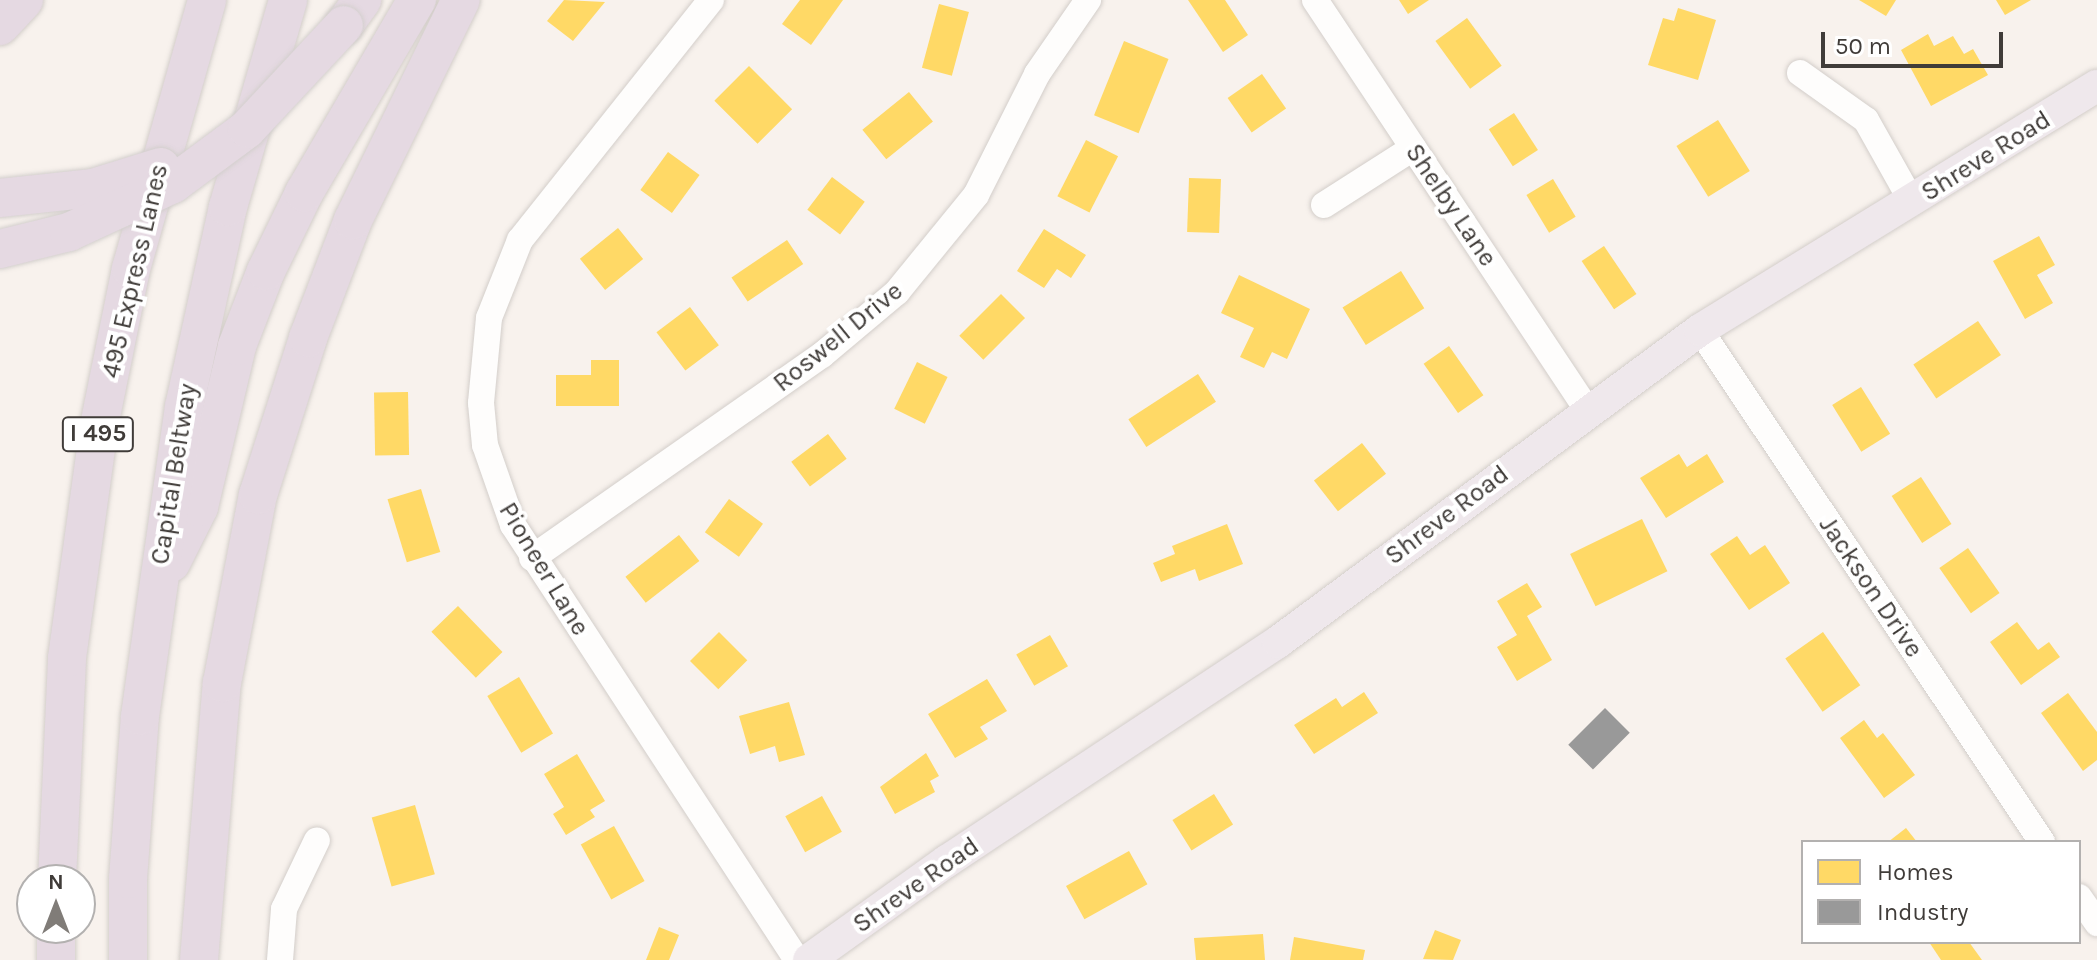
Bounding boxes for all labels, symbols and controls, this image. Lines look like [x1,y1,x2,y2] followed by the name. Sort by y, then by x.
[1825,16,2007,66] scale bar
[1835,32,1891,60] text: 50 m
[1916,104,2056,208] street label: Shreve Road
[1399,138,1503,272] street label: Shelby Lane
[95,161,175,381] street label: 495 Express Lanes
[767,275,909,399] street label: Roswell Drive
[144,381,204,567] street label: Capital Beltway
[60,414,136,454] road number: I 495
[1379,458,1515,572] street label: Shreve Road
[492,497,596,641] street label: Pioneer Lane
[1812,511,1930,663] street label: Jackson Drive
[847,830,985,940] street label: Shreve Road
[1801,840,2081,944] legend
[1877,858,1954,886] text: Homes
[16,864,96,944] north arrow
[48,869,64,895] text: N
[1877,898,1968,926] text: Industry

